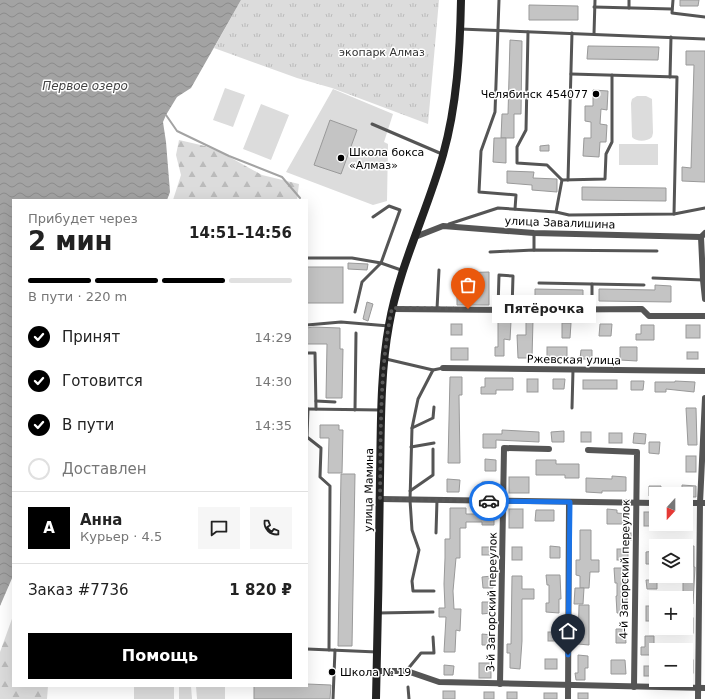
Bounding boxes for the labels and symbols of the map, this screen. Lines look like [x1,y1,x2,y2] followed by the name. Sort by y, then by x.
[339,46,425,59] park label: экопарк Алмаз
[42,79,128,93] water label: Первое озеро
[481,88,588,101] place label: Челябинск 454077
[591,89,601,99] marker: Челябинск 454077
[349,146,424,172] place label: Школа бокса «Алмаз»
[336,153,346,163] marker: Школа бокса «Алмаз»
[504,215,616,231] street label: улица Завалишина
[451,268,485,309] pin
[492,295,596,323] callout: Пятёрочка
[527,353,621,367] street label: Ржевская улица
[362,448,376,532] street label: улица Мамина
[469,481,509,521] courier
[649,487,693,531] north arrow
[617,499,633,639] street label: 4-й Загорский переулок
[484,532,500,672] street label: 3-й Загорский переулок
[551,614,585,655] pin
[340,666,411,679] place label: Школа № 19
[327,667,337,677] marker: Школа № 19

